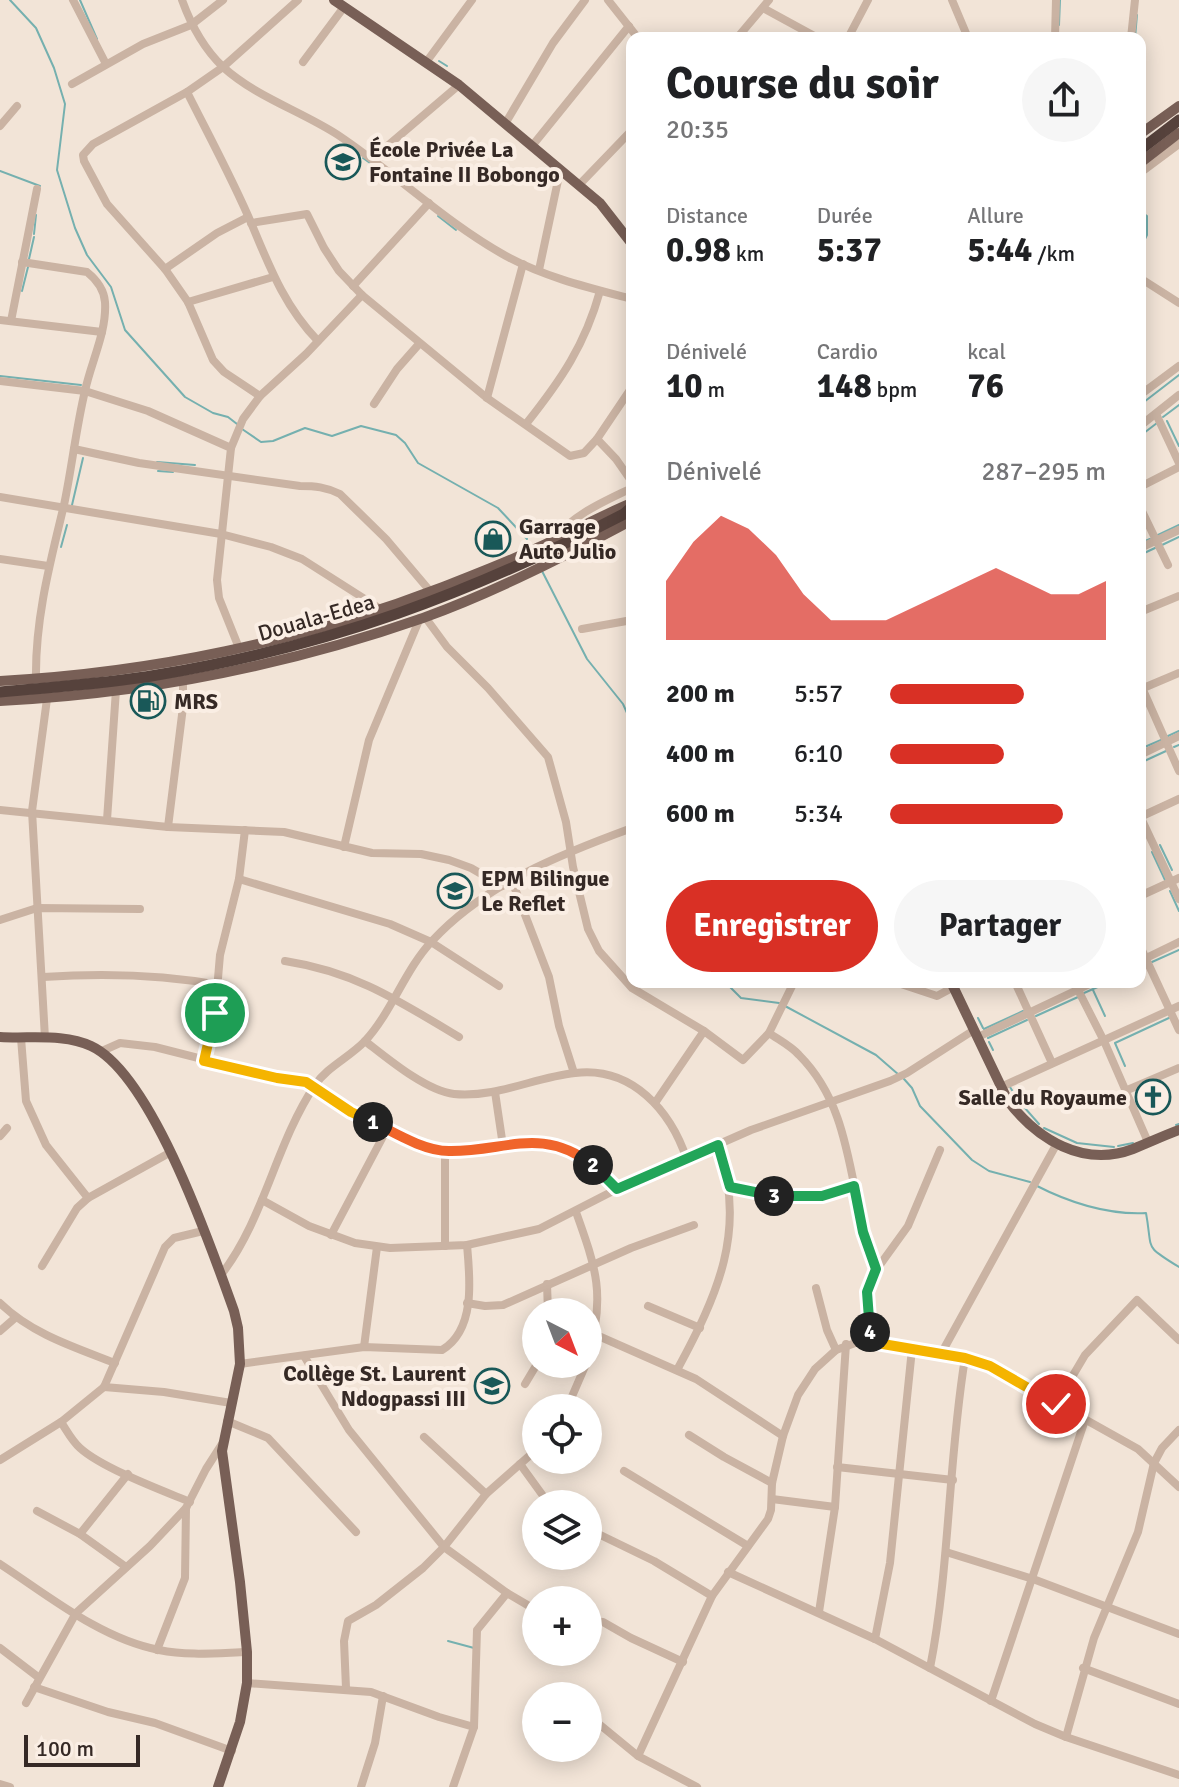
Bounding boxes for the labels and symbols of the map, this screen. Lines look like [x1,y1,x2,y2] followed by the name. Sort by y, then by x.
[369,136,560,188] place label: École Privée La Fontaine II Bobongo
[324,143,362,181] school or university icon: École Privée La Fontaine II Bobongo
[519,513,616,565] place label: Garrage Auto Julio
[474,520,512,558] shop icon: Garrage Auto Julio
[255,588,378,647] street label: Douala-Edea
[129,682,167,720] fuel station icon: MRS
[174,688,218,715] place label: MRS
[481,865,610,917] place label: EPM Bilingue Le Reflet
[436,872,474,910] school or university icon: EPM Bilingue Le Reflet
[181,979,249,1047] pin
[1134,1078,1172,1116] church icon: Salle du Royaume
[958,1084,1127,1111] place label: Salle du Royaume
[353,1102,393,1142] pin: 1
[573,1145,613,1185] pin: 2
[754,1176,794,1216] pin: 3
[522,1298,602,1378] north arrow
[850,1312,890,1352] pin: 4
[283,1360,466,1412] place label: Collège St. Laurent Ndogpassi III
[473,1367,511,1405] school or university icon: Collège St. Laurent Ndogpassi III
[1022,1370,1090,1438] pin
[24,1731,140,1767] scale bar

